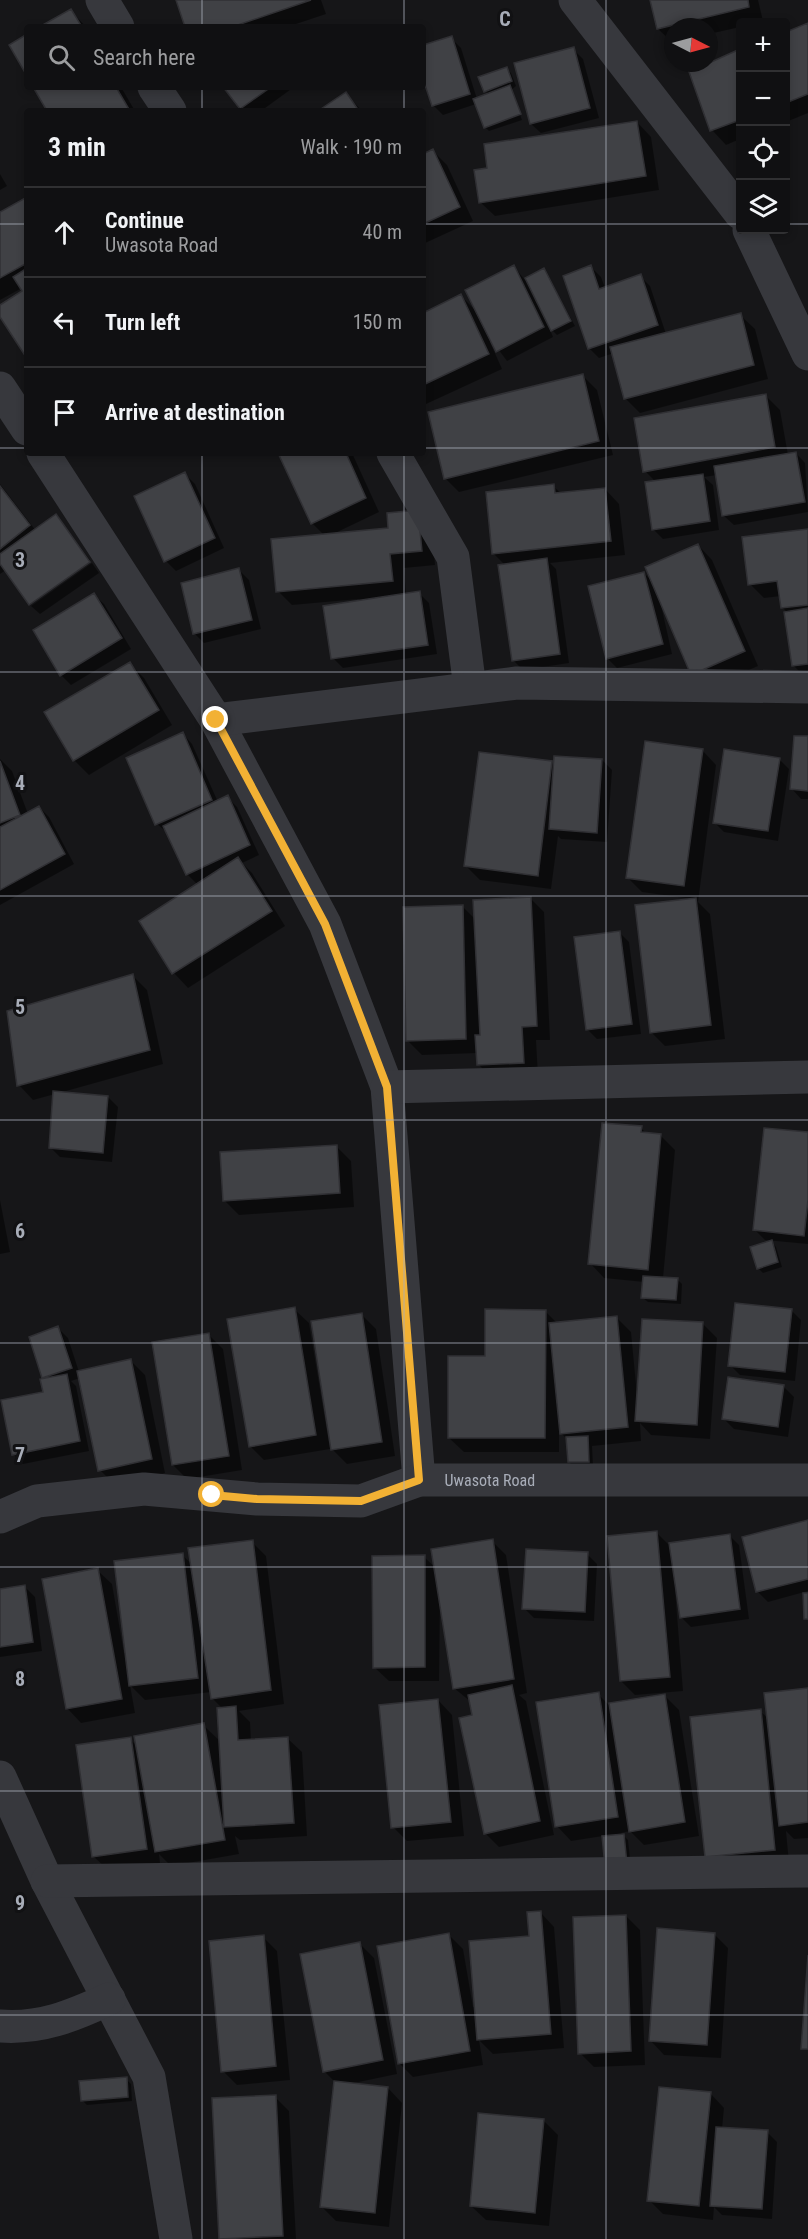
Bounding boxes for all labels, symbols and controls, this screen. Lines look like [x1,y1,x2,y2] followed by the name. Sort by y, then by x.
[499,7,511,31] text: C
[664,18,718,72] north arrow
[736,18,790,234] map controls
[736,18,790,72] button: +
[24,24,426,90] search box
[45,41,78,74] icon: search
[93,45,195,70] text: Search here
[736,72,790,126] button: −
[736,126,790,180] button: locate
[48,132,106,162] text: 3 min
[301,135,402,159] text: Walk · 190 m
[736,180,790,234] button: layers
[105,208,184,233] text: Continue
[48,216,81,249] icon: ahead
[363,220,402,244] text: 40 m
[105,233,218,257] text: Uwasota Road
[48,306,81,339] icon: left
[105,310,180,335] text: Turn left
[353,310,402,334] text: 150 m
[48,396,81,429] icon: arrive
[105,400,285,425] text: Arrive at destination
[15,548,25,572] text: 3
[202,706,228,732] route end
[15,771,25,795] text: 4
[15,995,25,1019] text: 5
[15,1219,25,1243] text: 6
[15,1443,25,1467] text: 7
[445,1471,535,1490] street label: Uwasota Road
[198,1481,224,1507] route start
[15,1667,25,1691] text: 8
[15,1891,25,1915] text: 9

